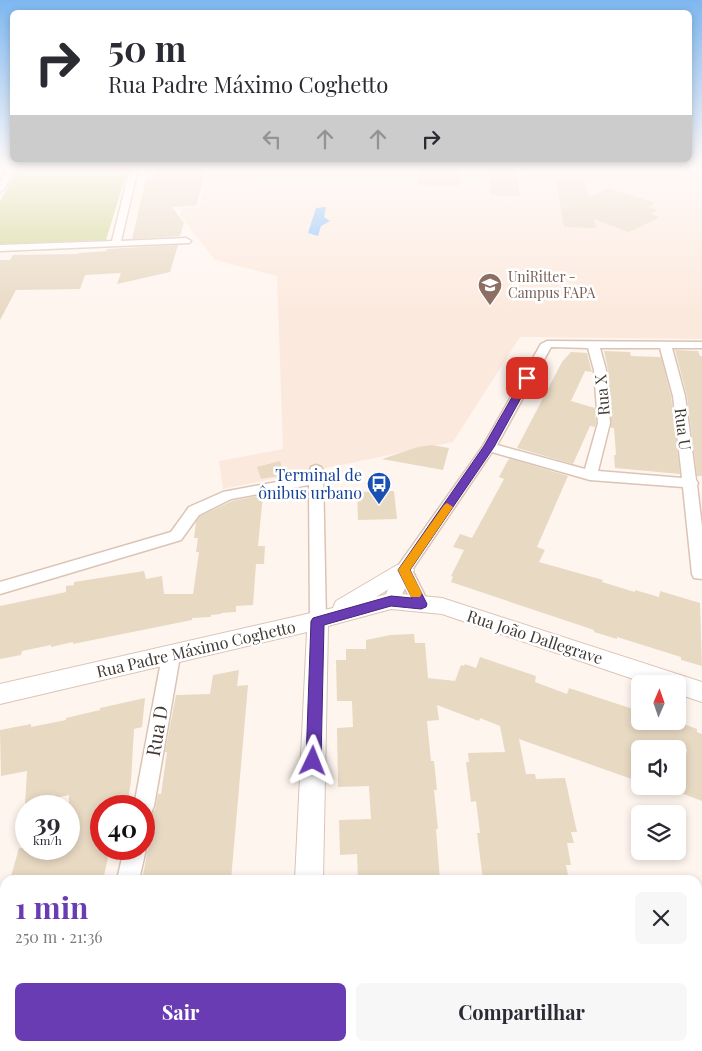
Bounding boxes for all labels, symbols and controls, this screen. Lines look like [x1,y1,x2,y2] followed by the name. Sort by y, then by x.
[108,24,186,71] text: 50 m
[25,30,90,95] icon: right
[108,69,388,99] text: Rua Padre Máximo Coghetto
[258,125,286,153] icon: left
[311,125,339,153] icon: ahead
[364,125,392,153] icon: ahead
[417,125,445,153] icon: right
[508,267,596,302] place label: UniRitter - Campus FAPA
[477,272,503,306] school or university icon: UniRitter - Campus FAPA
[506,357,548,399] pin
[513,364,541,392] icon: arrive
[589,373,614,417] street label: Rua X
[670,407,697,451] street label: Rua U
[258,464,362,503] place label: Terminal de ônibus urbano
[366,471,392,505] bus stop icon: Terminal de ônibus urbano
[465,605,606,668] street label: Rua João Dallegrave
[94,615,298,682] street label: Rua Padre Máximo Coghetto
[631,675,686,730] north arrow
[631,675,686,860] map controls
[139,703,173,758] street label: Rua D
[286,734,338,786] position arrow
[631,740,686,795] button: sound
[90,795,155,860] speed limit sign: 40
[34,805,61,838] text: 39
[631,805,686,860] button: layers
[33,832,62,848] text: km/h
[15,887,89,927] text: 1 min
[635,892,687,944] button: close
[15,926,103,947] text: 250 m · 21:36
[15,983,346,1041] button: Sair
[356,983,687,1041] button: Compartilhar

